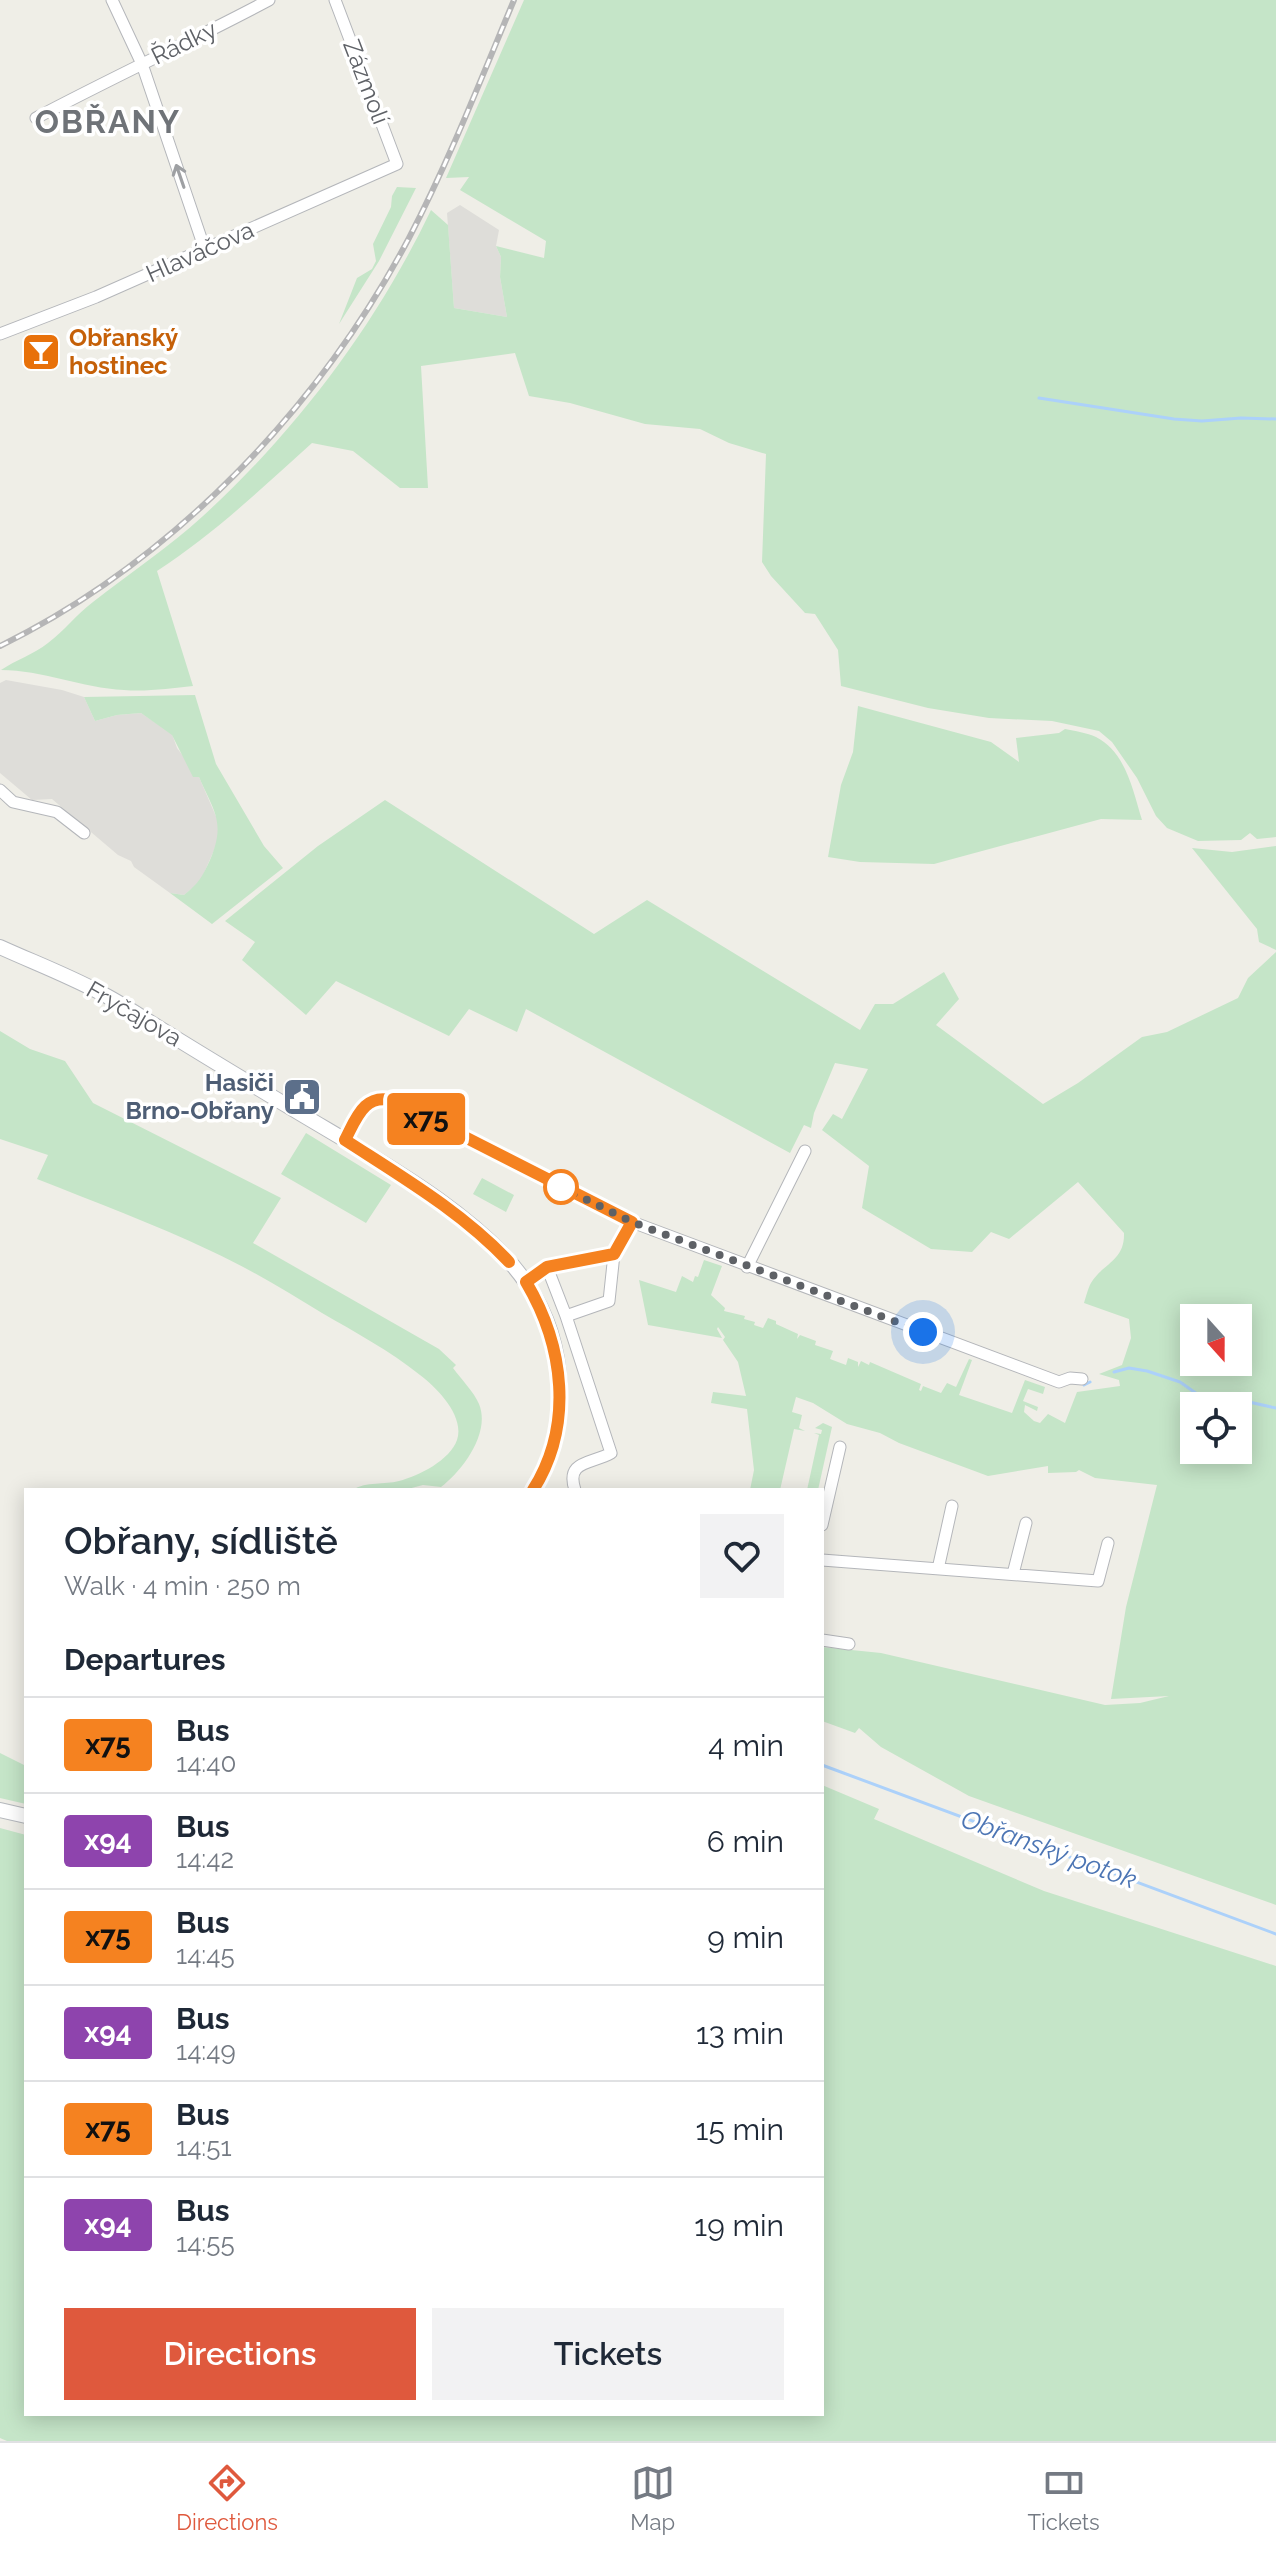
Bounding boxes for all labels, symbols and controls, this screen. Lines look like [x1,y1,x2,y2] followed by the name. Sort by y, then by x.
[146,14,221,71] street label: Řádky
[337,36,396,129] street label: Zázmolí
[35,103,181,140] district label: OBŘANY
[171,164,186,189] one-way arrow
[141,215,258,288] street label: Hlaváčova
[69,323,178,380] place label: Obřanský hostinec
[20,331,62,373] bar icon: Obřanský hostinec
[81,975,187,1052] street label: Fryčajova
[125,1068,274,1125] place label: Hasiči Brno-Obřany
[281,1076,323,1118] public building icon: Hasiči Brno-Obřany
[380,1093,472,1145] line badge: x75
[403,1102,449,1135] text: x75
[544,1170,578,1204] unlabelled marker
[1180,1304,1252,1376] north arrow
[1180,1304,1252,1464] map controls
[903,1312,943,1352] your location
[1180,1392,1252,1464] button: locate
[700,1514,784,1598] button: heart
[64,1518,338,1563] text: Obřany, sídliště
[64,1571,301,1601] text: Walk · 4 min · 250 m
[64,1642,226,1677] text: Departures
[176,1713,230,1748] text: Bus
[85,1728,131,1761] text: x75
[708,1728,784,1763] text: 4 min
[176,1748,236,1778] text: 14:40
[957,1803,1141,1895] water label: Obřanský potok
[176,1809,230,1844] text: Bus
[84,1824,132,1857] text: x94
[707,1824,784,1859] text: 6 min
[176,1844,234,1874] text: 14:42
[176,1905,230,1940] text: Bus
[85,1920,131,1953] text: x75
[707,1920,784,1955] text: 9 min
[176,1940,235,1970] text: 14:45
[176,2001,230,2036] text: Bus
[84,2016,132,2049] text: x94
[696,2016,784,2051] text: 13 min
[176,2036,236,2066] text: 14:49
[176,2097,230,2132] text: Bus
[85,2112,131,2145] text: x75
[696,2112,784,2147] text: 15 min
[176,2132,232,2162] text: 14:51
[176,2193,230,2228] text: Bus
[84,2208,132,2241] text: x94
[694,2208,784,2243] text: 19 min
[176,2228,235,2258] text: 14:55
[64,2308,416,2400] button: Directions
[432,2308,784,2400] button: Tickets
[176,2461,278,2535] tab: Directions
[630,2461,675,2535] tab: Map
[1028,2461,1100,2535] tab: Tickets

